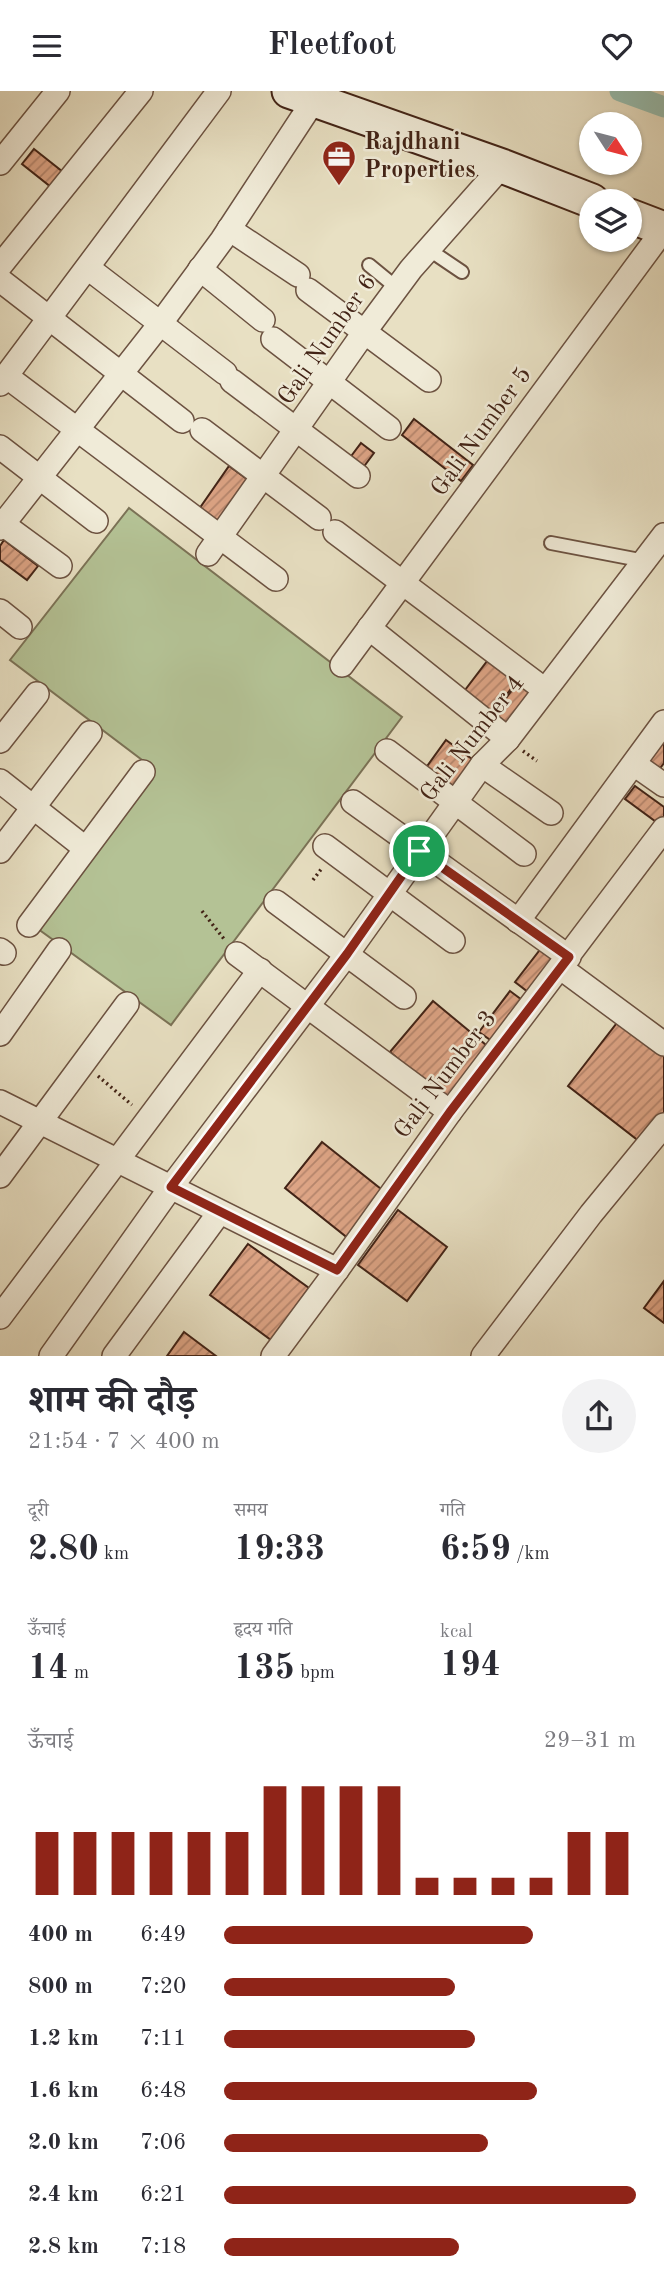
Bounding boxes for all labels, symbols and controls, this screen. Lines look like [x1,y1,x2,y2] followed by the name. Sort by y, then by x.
[28,27,66,65] icon: menu
[598,27,636,65] icon: heart
[268,30,396,62] text: Fleetfoot
[579,112,642,175] north arrow
[579,112,642,252] map controls
[364,131,476,183] place label: Rajdhani Properties
[320,138,358,187] office icon: Rajdhani Properties
[579,189,642,252] button: layers
[274,270,382,410] street label: Gali Number 6
[427,363,537,501] street label: Gali Number 5
[416,671,530,807] street label: Gali Number 4
[389,821,449,881] pin
[400,832,438,870] icon: arrive
[390,1007,502,1143] street label: Gali Number 3
[562,1379,636,1453] button: share
[28,1383,196,1421] text: शाम की दौड़
[28,1430,220,1453] text: 21:54 · 7 × 400 m
[28,1502,49,1521] text: दूरी
[234,1502,267,1521] text: समय
[440,1502,465,1521] text: गति
[28,1532,99,1567] text: 2.80
[234,1532,325,1567] text: 19:33
[440,1532,511,1567] text: 6:59
[99,1545,129,1564] text: km
[511,1545,550,1564] text: /km
[28,1621,65,1640] text: ऊँचाई
[234,1621,293,1640] text: हृदय गति
[440,1623,473,1642] text: kcal
[440,1648,501,1683] text: 194
[28,1651,69,1686] text: 14
[234,1651,295,1686] text: 135
[69,1664,89,1683] text: m
[295,1664,335,1683] text: bpm
[544,1729,636,1752] text: 29–31 m
[28,1730,73,1753] text: ऊँचाई
[28,1923,93,1946] text: 400 m
[140,1923,186,1946] text: 6:49
[28,1975,93,1998] text: 800 m
[140,1975,186,1998] text: 7:20
[28,2027,99,2050] text: 1.2 km
[140,2027,186,2050] text: 7:11
[28,2079,99,2102] text: 1.6 km
[140,2079,186,2102] text: 6:48
[28,2131,99,2154] text: 2.0 km
[140,2131,186,2154] text: 7:06
[28,2183,99,2206] text: 2.4 km
[140,2183,186,2206] text: 6:21
[28,2235,99,2258] text: 2.8 km
[140,2235,186,2258] text: 7:18

